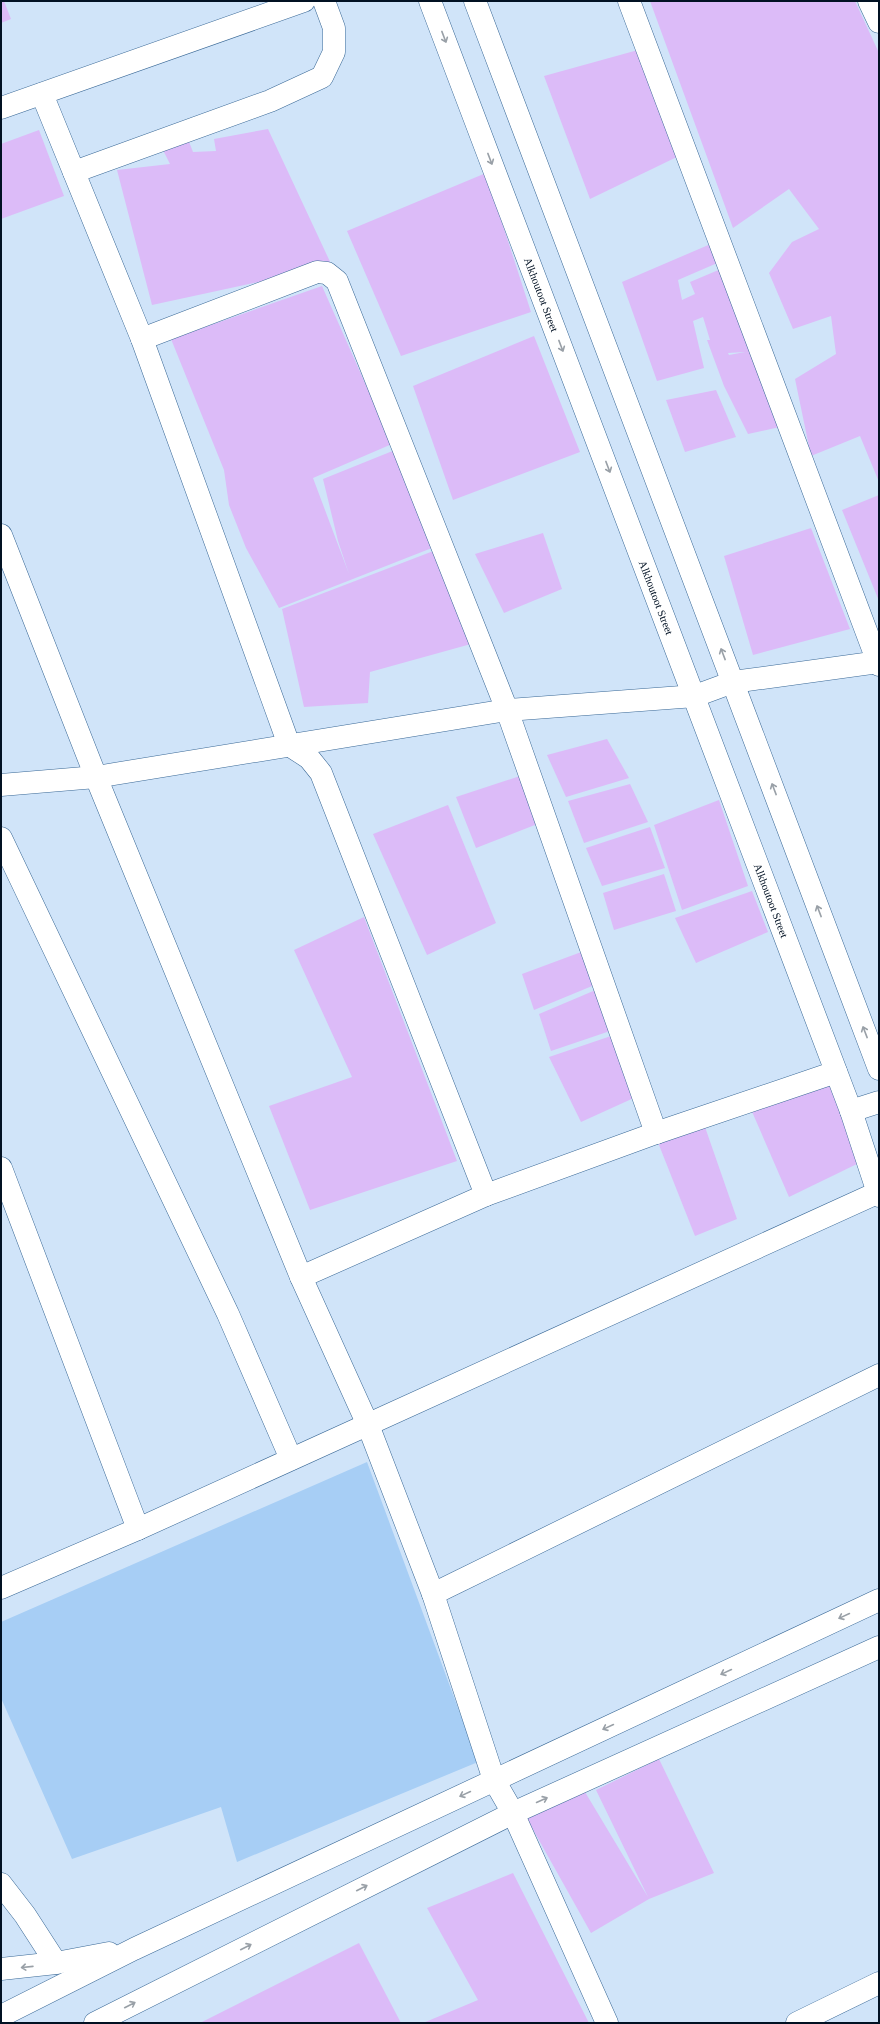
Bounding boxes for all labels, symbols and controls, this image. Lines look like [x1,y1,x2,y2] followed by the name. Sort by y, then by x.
[441,31,449,43] one-way arrow
[487,153,495,165] one-way arrow
[522,256,561,333] street label: Alkhoutoot Street
[558,339,566,351] one-way arrow
[604,461,612,473] one-way arrow
[637,559,676,636] street label: Alkhoutoot Street
[718,649,726,661] one-way arrow
[769,784,777,796] one-way arrow
[752,862,791,939] street label: Alkhoutoot Street
[815,905,823,917] one-way arrow
[861,1027,869,1039] one-way arrow
[838,1613,850,1620] one-way arrow
[720,1669,732,1676] one-way arrow
[603,1724,615,1731] one-way arrow
[459,1791,471,1798] one-way arrow
[535,1796,547,1803] one-way arrow
[356,1884,368,1891] one-way arrow
[240,1943,252,1950] one-way arrow
[20,1963,33,1970] one-way arrow
[124,2001,136,2009] one-way arrow

